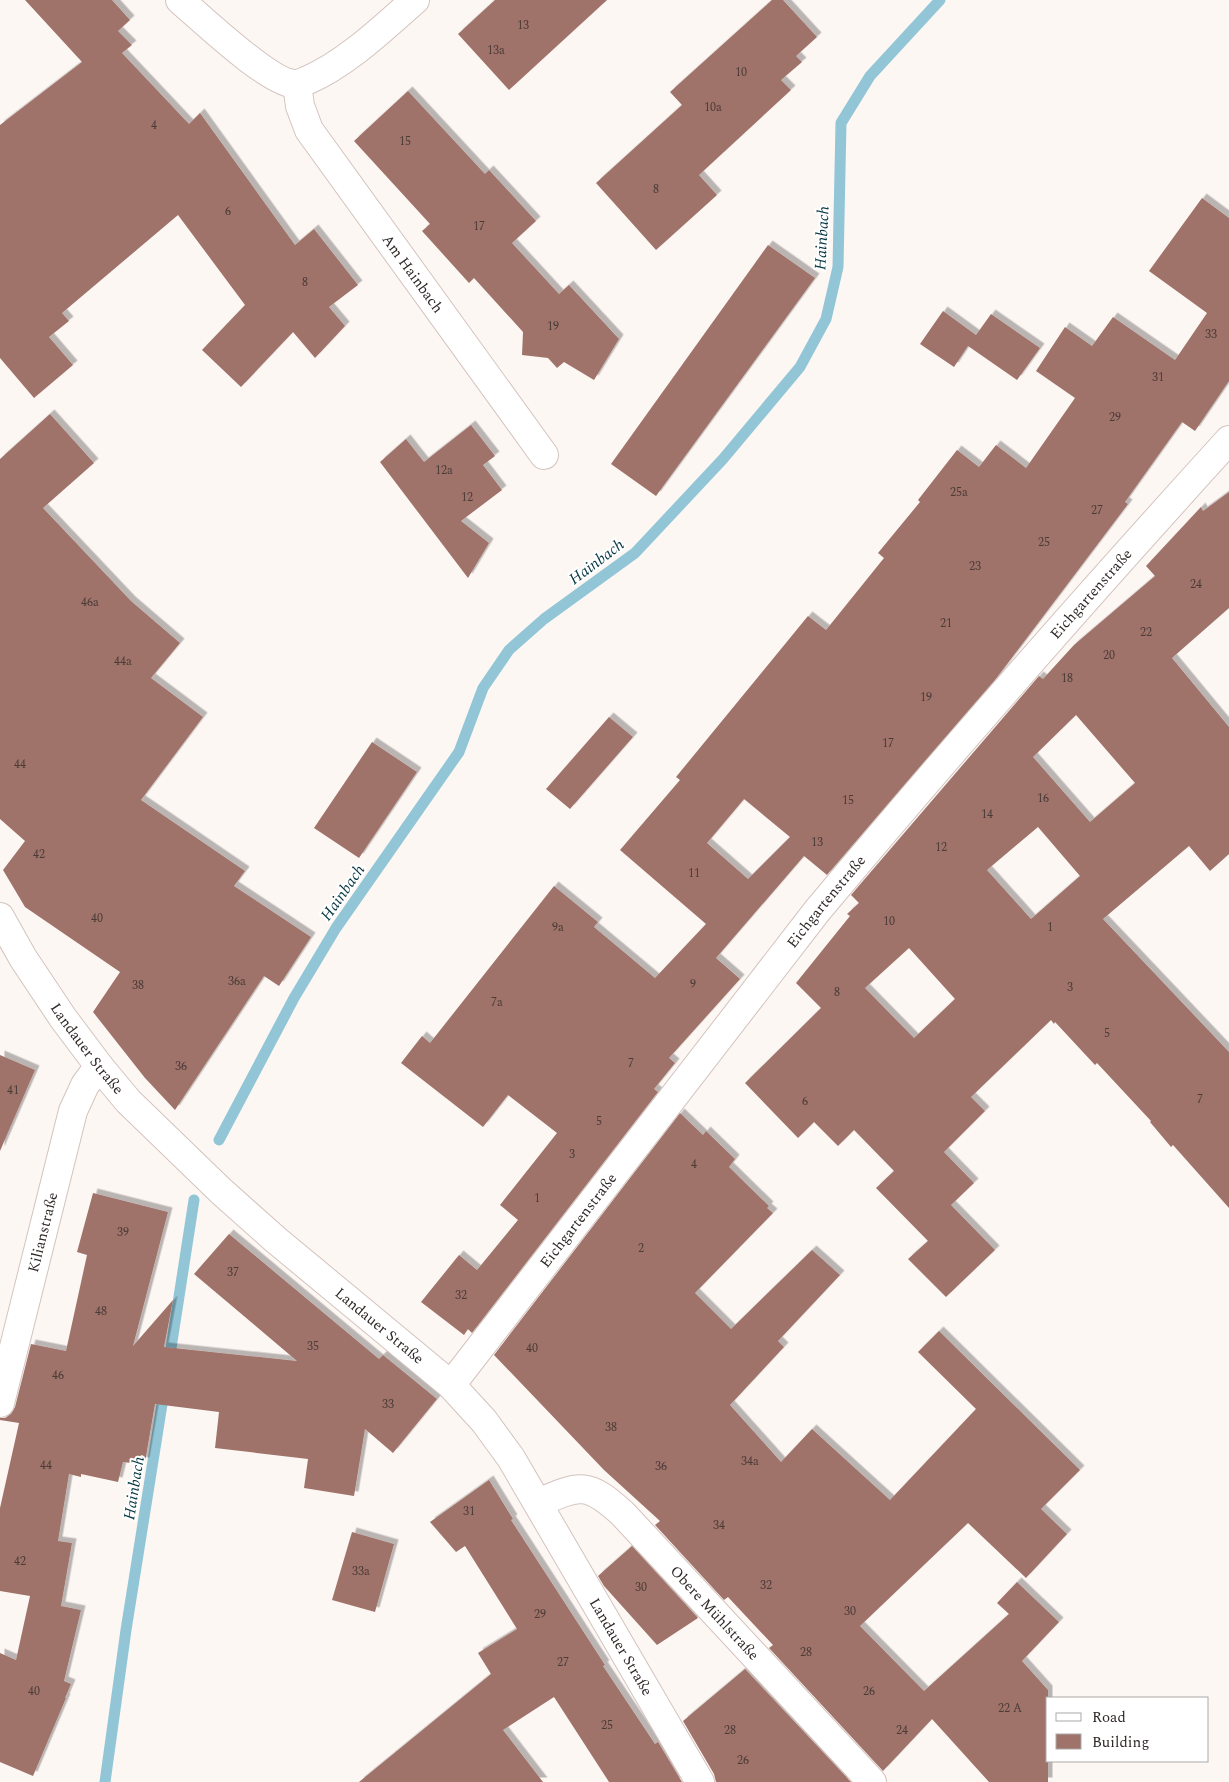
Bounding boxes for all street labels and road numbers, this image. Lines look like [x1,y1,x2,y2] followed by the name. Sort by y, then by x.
[376,230,449,318] street label: Am Hainbach
[1045,544,1138,645] street label: Eichgartenstraße
[781,850,872,953] street label: Eichgartenstraße
[44,998,129,1100] street label: Landauer Straße
[534,1168,623,1273] street label: Eichgartenstraße
[22,1190,64,1275] street label: Kilianstraße
[329,1282,429,1370] street label: Landauer Straße
[664,1560,765,1666] street label: Obere Mühlstraße
[583,1594,658,1700] street label: Landauer Straße

